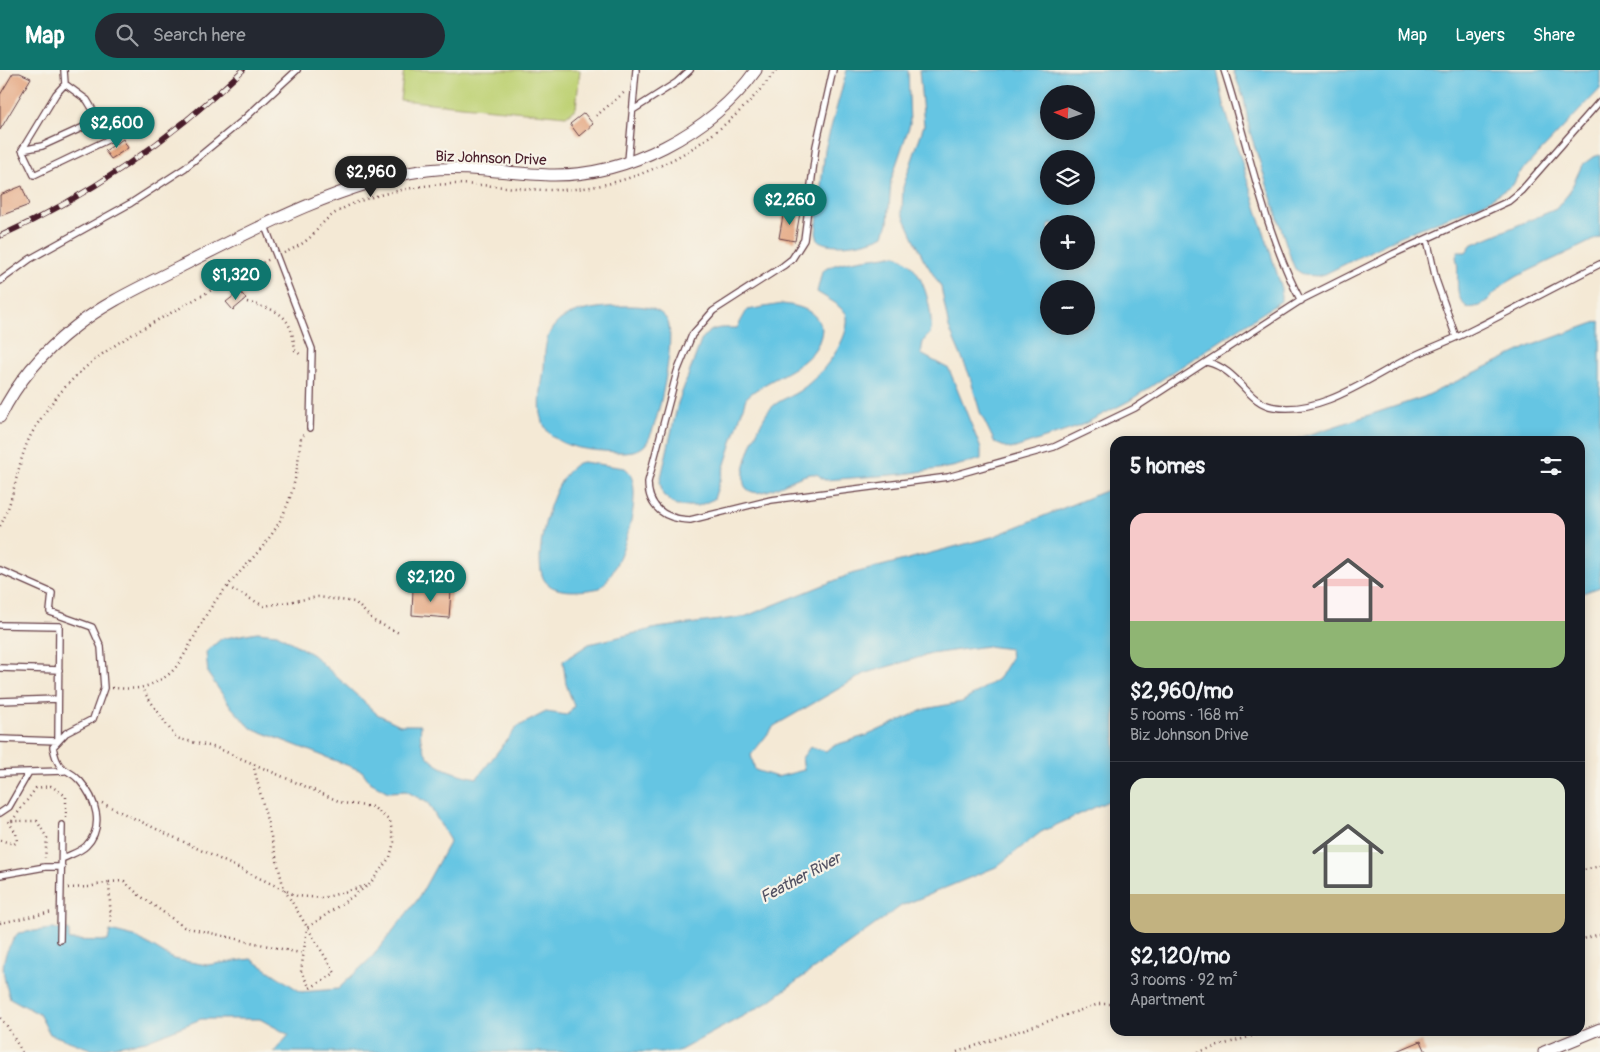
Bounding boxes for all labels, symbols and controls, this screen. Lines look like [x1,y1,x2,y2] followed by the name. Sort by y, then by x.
[95,13,445,58] search box
[25,21,65,50] text: Map
[113,21,141,49] icon: search
[153,23,246,47] text: Search here
[1398,24,1427,47] text: Map
[1455,24,1505,47] text: Layers
[1533,24,1575,47] text: Share
[1040,85,1095,140] north arrow
[1040,85,1095,335] map controls
[76,106,158,149] pin: $2,600
[91,113,143,133] text: $2,600
[435,147,547,170] street label: Biz Johnson Drive
[1040,150,1095,205] button: layers
[330,156,412,198] pin: $2,960
[346,162,396,182] text: $2,960
[749,184,831,226] pin: $2,260
[765,190,815,210] text: $2,260
[1040,215,1095,270] button: +
[195,258,277,301] pin: $1,320
[212,265,260,285] text: $1,320
[1040,280,1095,335] button: −
[1537,452,1565,480] icon: filters
[1130,453,1205,480] text: 5 homes
[1303,545,1393,635] icon: home
[390,560,472,603] pin: $2,120
[407,567,455,587] text: $2,120
[1130,678,1233,705] text: $2,960/mo
[1130,705,1244,725] text: 5 rooms · 168 m²
[1130,725,1248,745] text: Biz Johnson Drive
[1303,811,1393,901] icon: home
[757,847,846,907] water label: Feather River
[1130,943,1230,970] text: $2,120/mo
[1130,970,1238,990] text: 3 rooms · 92 m²
[1130,990,1205,1010] text: Apartment

